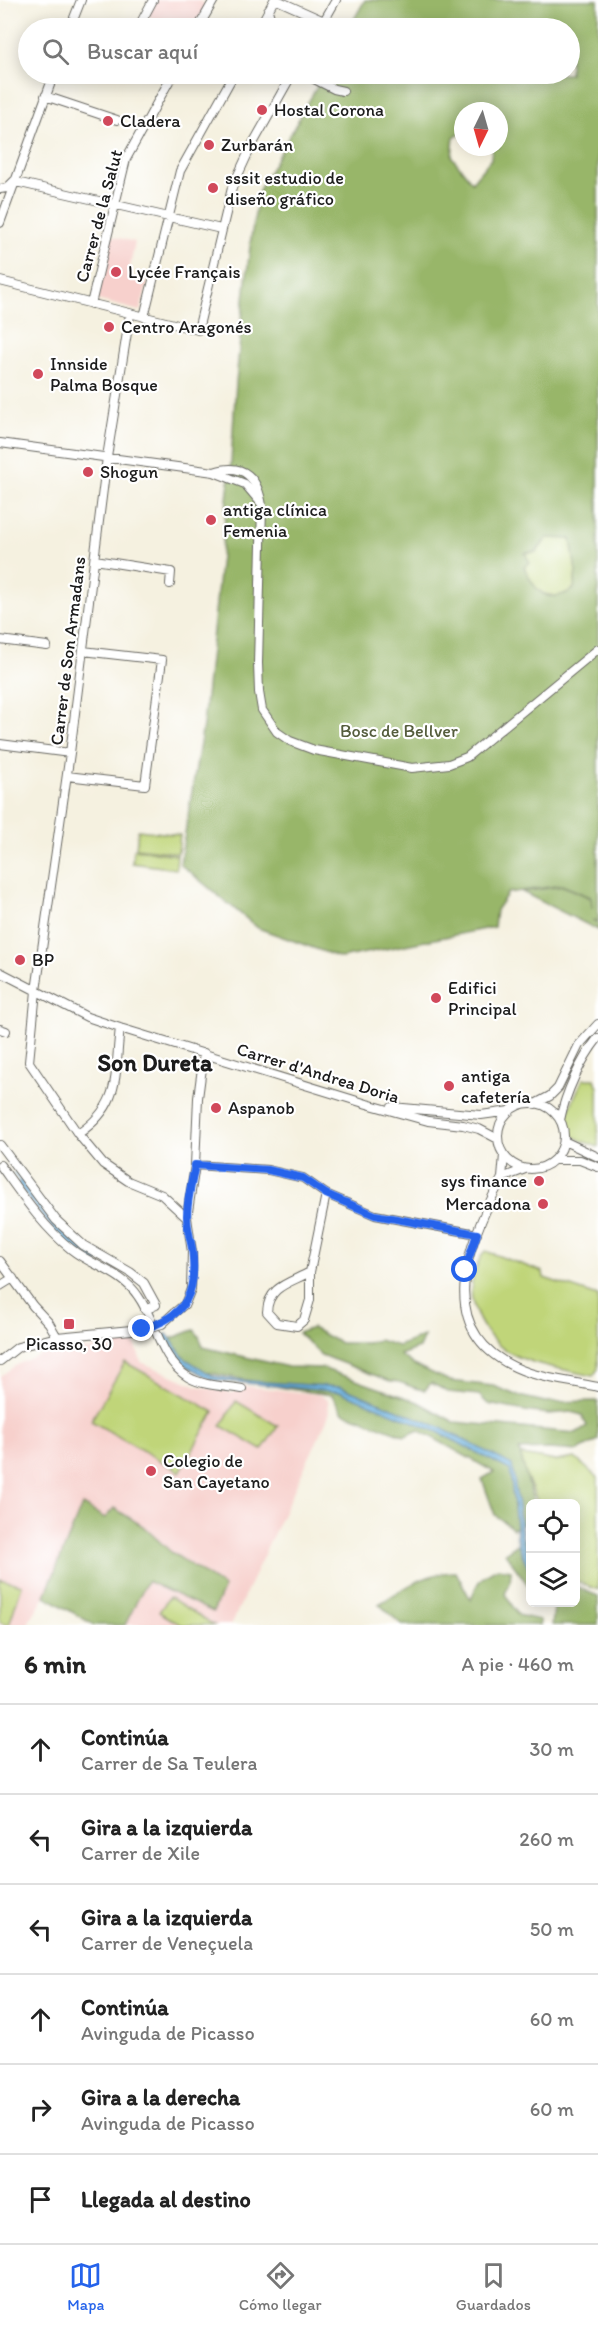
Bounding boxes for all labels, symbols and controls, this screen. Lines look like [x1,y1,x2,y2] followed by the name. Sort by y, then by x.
[18,18,580,84] search box
[39,35,72,68] icon: search
[87,38,198,65] text: Buscar aquí
[274,99,384,121] place label: Hostal Corona
[454,102,508,156] north arrow
[255,103,269,117] marker: Hostal Corona
[120,110,181,132] place label: Cladera
[101,114,115,128] marker: Cladera
[221,134,293,156] place label: Zurbarán
[202,138,216,152] marker: Zurbarán
[71,147,127,285] street label: Carrer de la Salut
[225,167,344,210] place label: sssit estudio de diseño gráfico
[206,181,220,195] marker: sssit estudio de diseño gráfico
[128,261,241,283] place label: Lycée Français
[109,265,123,279] marker: Lycée Français
[121,316,252,338] place label: Centro Aragonés
[102,320,116,334] marker: Centro Aragonés
[50,353,158,396] place label: Innside Palma Bosque
[31,367,45,381] marker: Innside Palma Bosque
[100,461,158,483] place label: Shogun
[81,465,95,479] marker: Shogun
[223,499,327,542] place label: antiga clínica Femenia
[204,513,218,527] marker: antiga clínica Femenia
[45,555,91,747] street label: Carrer de Son Armadans
[340,720,459,742] park label: Bosc de Bellver
[32,949,54,971] place label: BP
[13,953,27,967] marker: BP
[448,977,517,1020] place label: Edifici Principal
[429,991,443,1005] marker: Edifici Principal
[234,1038,402,1108] street label: Carrer d'Andrea Doria
[97,1048,213,1077] district label: Son Dureta
[461,1065,531,1108] place label: antiga cafetería
[442,1079,456,1093] marker: antiga cafetería
[228,1097,295,1119] place label: Aspanob
[209,1101,223,1115] marker: Aspanob
[441,1170,527,1192] place label: sys finance
[532,1174,546,1188] marker: sys finance
[446,1193,532,1215] place label: Mercadona
[536,1197,550,1211] marker: Mercadona
[451,1256,477,1282] route start
[128,1315,154,1341] route end
[62,1317,76,1331] marker: Picasso, 30
[26,1333,112,1355] place label: Picasso, 30
[163,1450,270,1493] place label: Colegio de San Cayetano
[144,1464,158,1478] marker: Colegio de San Cayetano
[526,1499,580,1607] map controls
[526,1499,580,1553] button: locate
[526,1553,580,1607] button: layers
[24,1648,86,1680] text: 6 min
[461,1652,574,1676] text: A pie · 460 m
[81,1724,169,1751] text: Continúa
[24,1733,57,1766] icon: ahead
[529,1737,574,1761] text: 30 m
[81,1751,257,1775] text: Carrer de Sa Teulera
[81,1814,252,1841] text: Gira a la izquierda
[24,1823,57,1856] icon: left
[519,1827,574,1851] text: 260 m
[81,1841,200,1865] text: Carrer de Xile
[81,1904,252,1931] text: Gira a la izquierda
[24,1913,57,1946] icon: left
[530,1917,574,1941] text: 50 m
[81,1931,253,1955] text: Carrer de Veneçuela
[81,1994,169,2021] text: Continúa
[24,2003,57,2036] icon: ahead
[530,2007,574,2031] text: 60 m
[81,2021,255,2045] text: Avinguda de Picasso
[81,2084,240,2111] text: Gira a la derecha
[24,2093,57,2126] icon: right
[530,2097,574,2121] text: 60 m
[81,2111,255,2135] text: Avinguda de Picasso
[24,2183,57,2216] icon: arrive
[81,2186,251,2213] text: Llegada al destino
[67,2259,104,2314] tab: Mapa
[239,2259,322,2314] tab: Cómo llegar
[456,2259,531,2314] tab: Guardados

